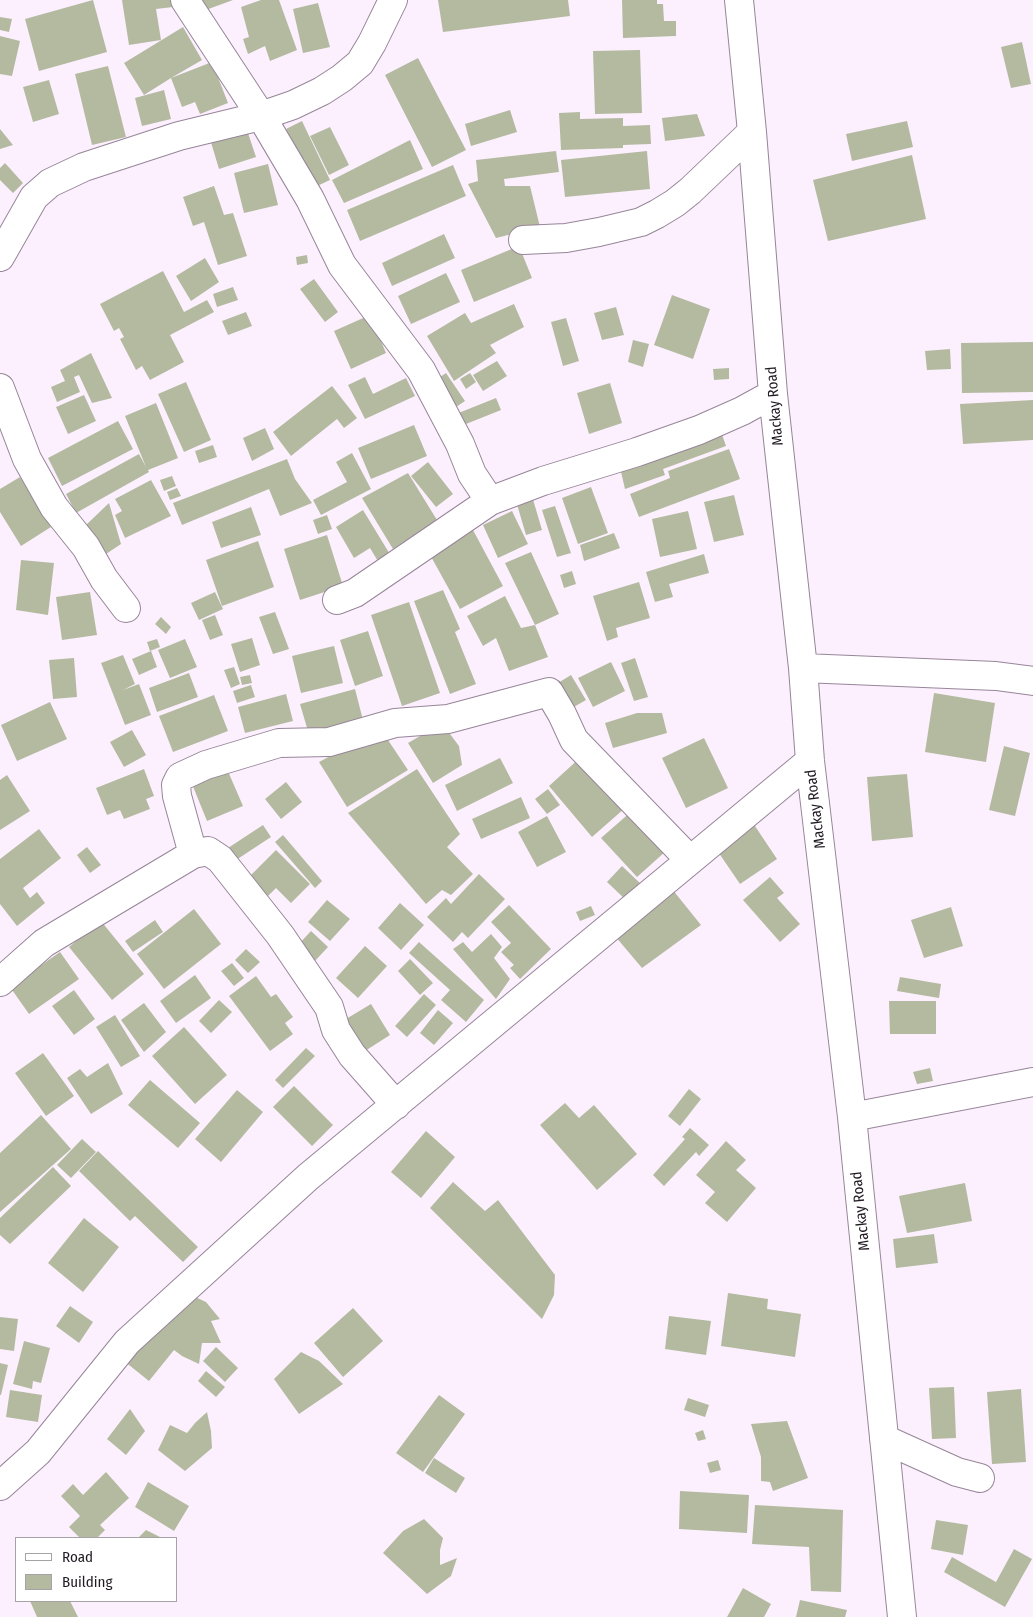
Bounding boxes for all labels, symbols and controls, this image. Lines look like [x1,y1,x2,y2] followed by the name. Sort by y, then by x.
[763,366,787,446] street label: Mackay Road
[802,768,830,850] street label: Mackay Road
[848,1170,874,1252] street label: Mackay Road
[15,1537,178,1602] legend
[62,1548,93,1566] text: Road
[62,1573,113,1591] text: Building

